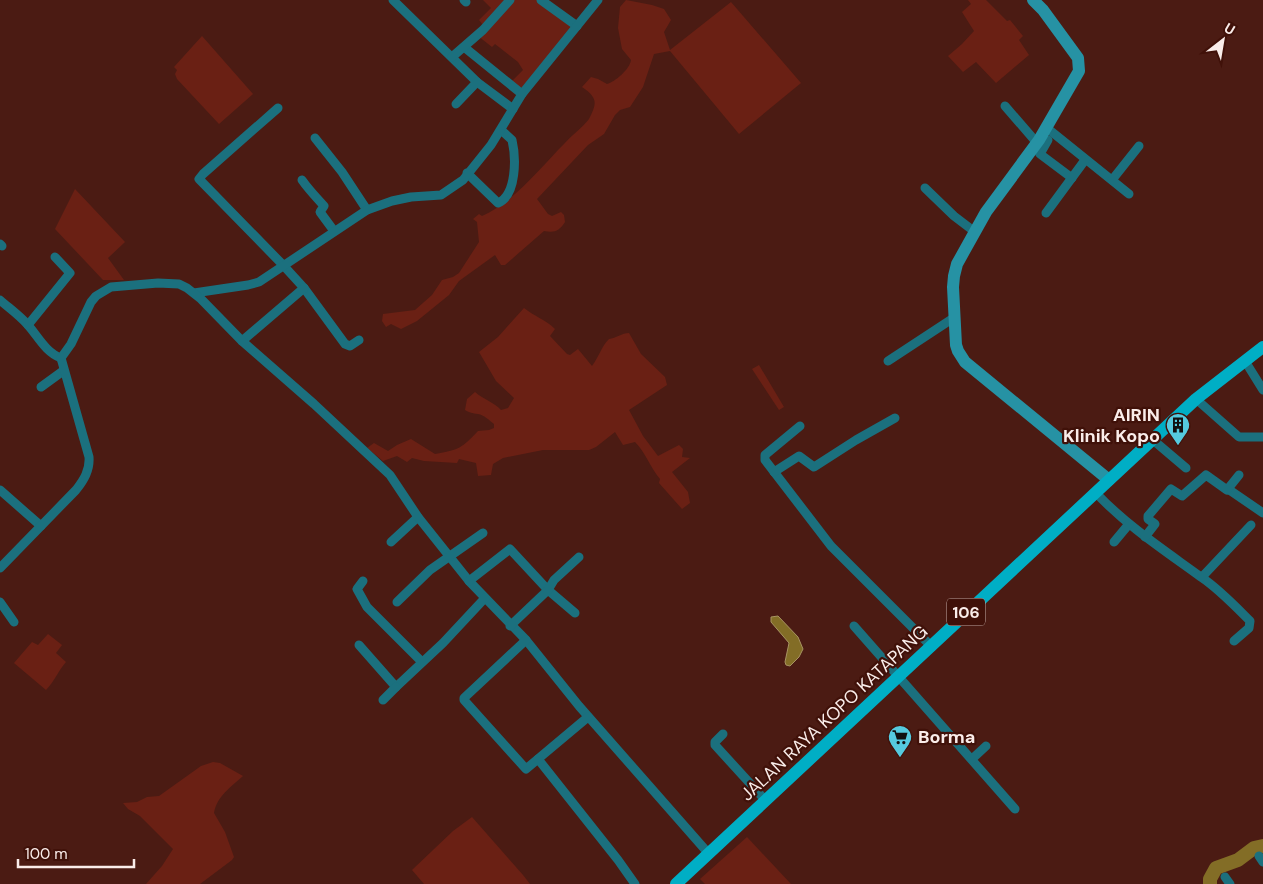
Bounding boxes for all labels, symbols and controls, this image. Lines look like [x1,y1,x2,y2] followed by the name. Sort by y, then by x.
[1198,15,1248,65] north arrow
[1221,19,1238,39] text: U
[1063,403,1160,448] place label: AIRIN Klinik Kopo
[1165,412,1191,446] building icon: AIRIN Klinik Kopo
[947,598,985,626] road number: 106
[735,620,933,806] street label: JALAN RAYA KOPO KATAPANG
[887,724,913,758] supermarket icon: Borma
[918,725,975,749] place label: Borma
[18,836,134,868] scale bar
[25,844,68,864] text: 100 m

